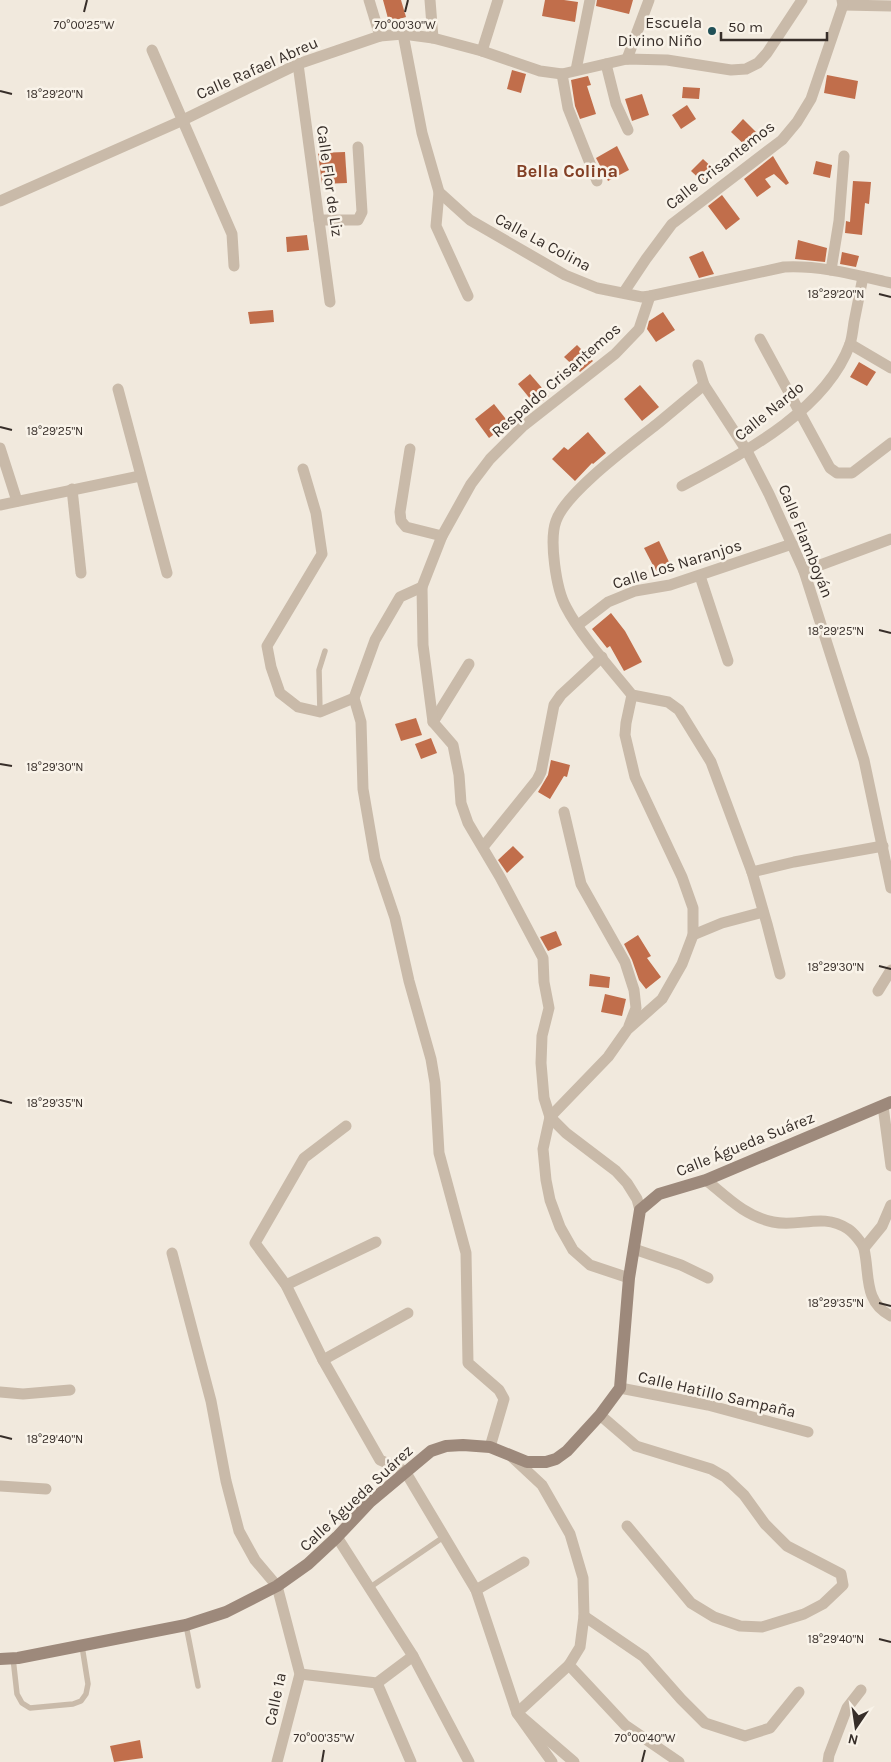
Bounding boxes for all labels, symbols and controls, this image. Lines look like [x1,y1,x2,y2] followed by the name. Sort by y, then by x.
[721,10,827,42] scale bar
[618,13,702,50] place label: Escuela Divino Niño
[54,18,115,32] text: 70°00'25"W
[374,18,436,32] text: 70°00'30"W
[728,18,763,36] text: 50 m
[706,25,718,37] marker: Escuela Divino Niño
[193,33,321,103] street label: Calle Rafael Abreu
[27,87,83,101] text: 18°29'20"N
[662,117,778,213] street label: Calle Crisantemos
[313,124,347,238] street label: Calle Flor de Liz
[516,160,618,182] district label: Bella Colina
[492,209,594,275] street label: Calle La Colina
[808,287,864,301] text: 18°29'20"N
[488,319,624,441] street label: Respaldo Crisantemos
[731,377,807,445] street label: Calle Nardo
[27,424,83,438] text: 18°29'25"N
[775,482,837,600] street label: Calle Flamboyán
[610,535,744,593] street label: Calle Los Naranjos
[808,624,864,638] text: 18°29'25"N
[26,760,84,774] text: 18°29'30"N
[807,960,865,974] text: 18°29'30"N
[27,1096,83,1110] text: 18°29'35"N
[673,1108,817,1180] street label: Calle Águeda Suárez
[808,1296,864,1310] text: 18°29'35"N
[636,1367,798,1421] street label: Calle Hatillo Sampaña
[27,1432,83,1446] text: 18°29'40"N
[296,1441,416,1555] street label: Calle Águeda Suárez
[808,1632,864,1646] text: 18°29'40"N
[260,1671,290,1727] street label: Calle 1a
[831,1702,881,1752] north arrow
[846,1730,860,1749] text: N
[294,1731,355,1745] text: 70°00'35"W
[615,1731,676,1745] text: 70°00'40"W

